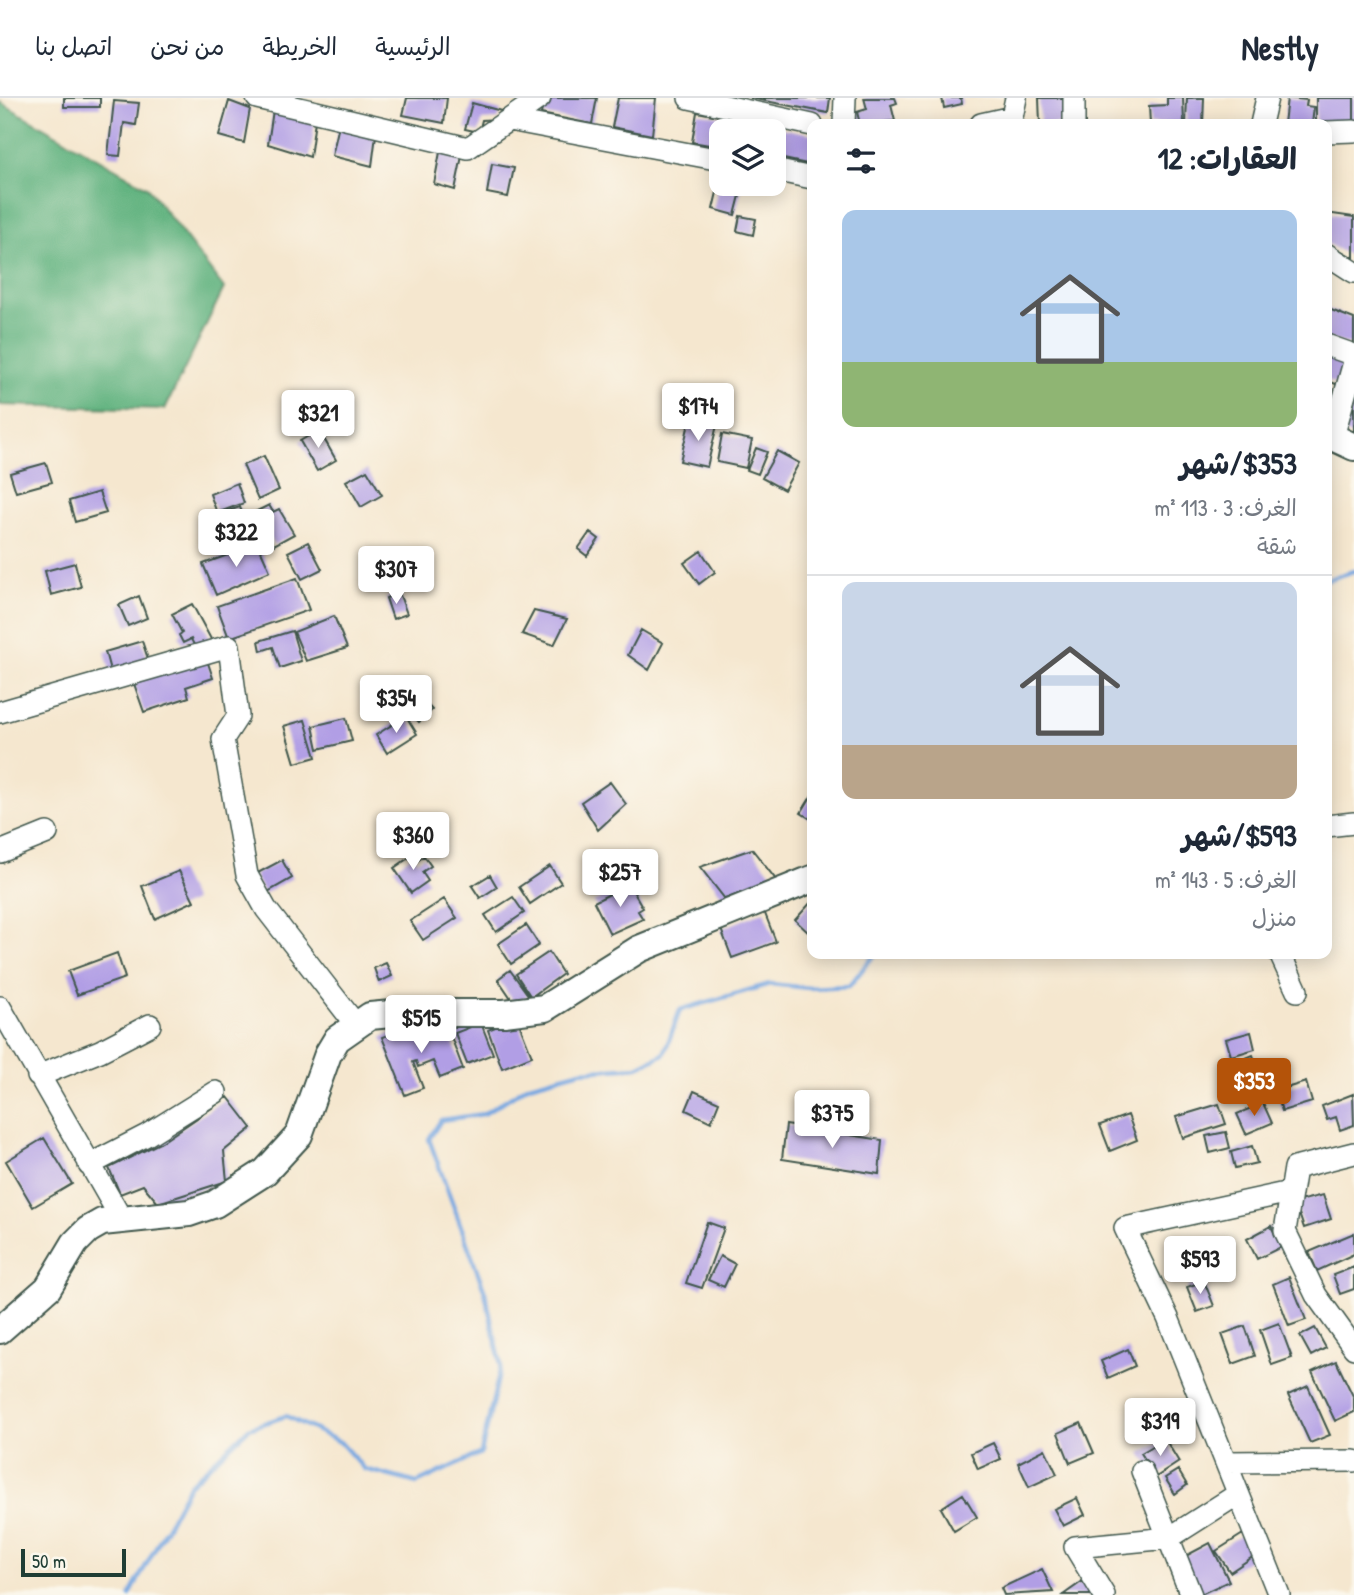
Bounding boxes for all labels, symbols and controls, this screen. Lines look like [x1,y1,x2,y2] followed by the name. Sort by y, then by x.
[1242,26,1319,70] text: Nestly
[35,30,112,62] text: اتصل بنا
[150,30,224,62] text: من نحن
[262,30,337,62] text: الخريطة
[375,30,451,62] text: الرئيسية
[709,119,786,196] map controls
[709,119,786,196] button: layers
[1158,138,1297,178] text: العقارات: 12
[842,142,880,180] icon: filters
[1007,256,1133,382] icon: home
[657,384,739,443] pin: $174
[277,390,359,450] pin: $321
[678,390,718,421] text: $174
[297,397,339,428] text: $321
[1180,443,1297,483] text: $353/شهر
[1155,492,1297,523] text: الغرف: 3 · 113 m²
[195,510,277,569] pin: $322
[214,516,258,547] text: $322
[1257,530,1297,561] text: شقة
[355,546,437,606] pin: $307
[374,553,418,584] text: $307
[1007,628,1133,754] icon: home
[355,676,437,735] pin: $354
[376,682,416,713] text: $354
[372,812,454,872] pin: $360
[1182,815,1297,855] text: $593/شهر
[392,819,434,850] text: $360
[579,850,661,909] pin: $257
[598,856,642,887] text: $257
[1155,864,1297,895] text: الغرف: 5 · 143 m²
[1252,902,1297,933] text: منزل
[380,996,462,1055] pin: $515
[401,1002,441,1033] text: $515
[1213,1058,1295,1118] pin: $353
[1233,1065,1275,1096] text: $353
[791,1090,873,1150] pin: $375
[810,1097,854,1128] text: $375
[1159,1236,1241,1296] pin: $593
[1180,1243,1220,1274] text: $593
[1119,1398,1201,1458] pin: $319
[1141,1405,1179,1436] text: $319
[21,1546,126,1578] scale bar
[32,1548,66,1574] text: 50 m

